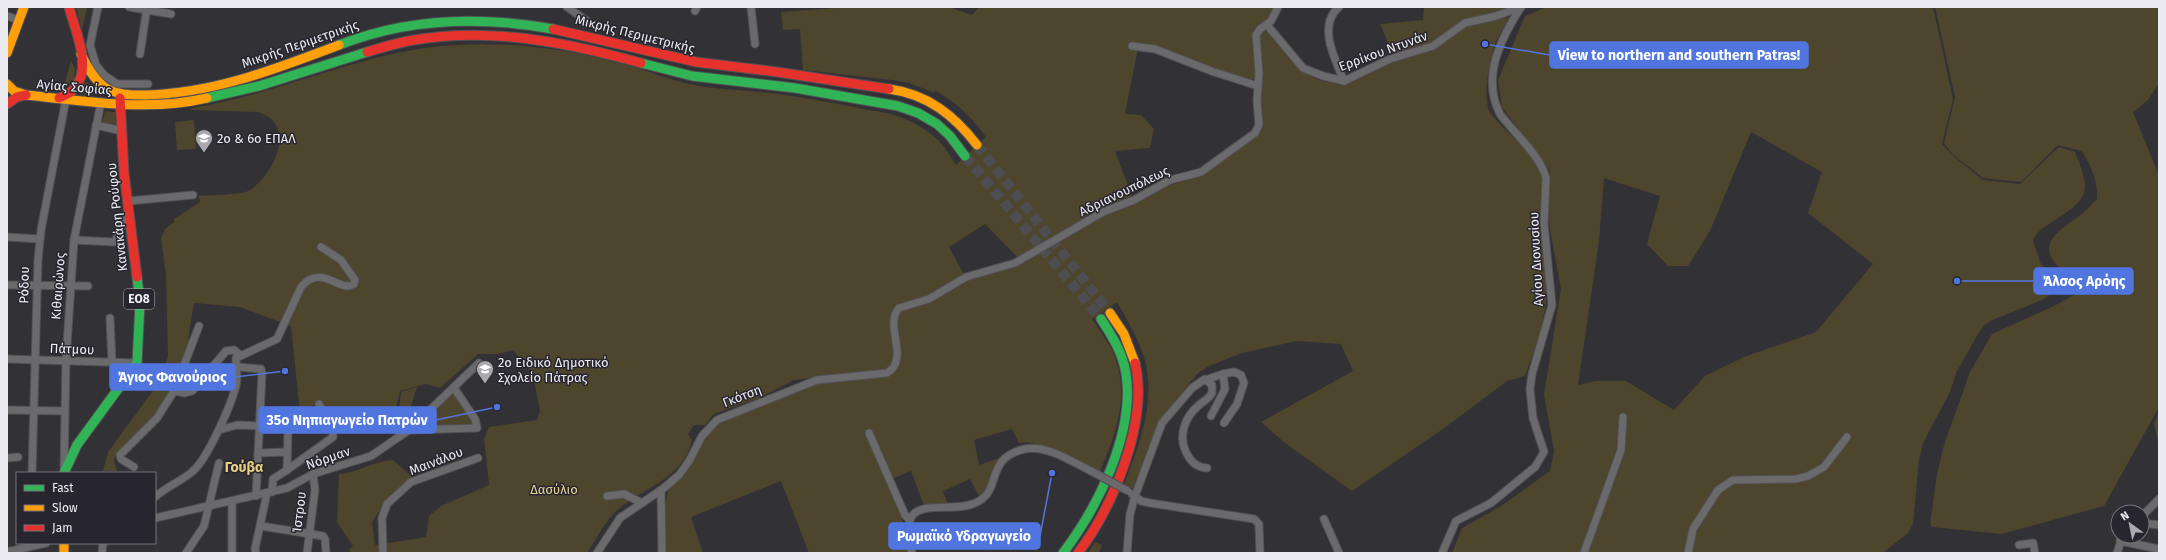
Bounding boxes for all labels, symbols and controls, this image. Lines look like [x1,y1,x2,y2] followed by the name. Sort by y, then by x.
[574,12,696,56] street label: Μικρής Περιμετρικής
[240,17,360,71] street label: Μικρής Περιμετρικής
[1337,28,1430,74] street label: Ερρίκου Ντυνάν
[1550,42,1808,68] callout: View to northern and southern Patras!
[1557,47,1800,64] text: View to northern and southern Patras!
[36,76,112,98] street label: Αγίας Σοφίας
[194,128,214,153] school or university icon: 2ο & 6ο ΕΠΑΛ
[217,131,296,146] place label: 2ο & 6ο ΕΠΑΛ
[104,162,130,272] street label: Κανακάρη Ρούφου
[1077,163,1171,219] street label: Αδριανουπόλεως
[1526,211,1546,307] street label: Αγίου Διονυσίου
[48,252,68,320] street label: Κιθαιρώνος
[16,266,32,304] street label: Ρόδου
[2034,268,2133,294] callout: Άλσος Αρόης
[2043,273,2126,290] text: Άλσος Αρόης
[124,289,154,309] road number: ΕΟ8
[49,341,95,357] street label: Πάτμου
[498,355,609,385] place label: 2ο Ειδικό Δημοτικό Σχολείο Πάτρας
[475,359,495,384] school or university icon: 2ο Ειδικό Δημοτικό Σχολείο Πάτρας
[110,364,235,390] callout: Άγιος Φανούριος
[117,369,227,386] text: Άγιος Φανούριος
[720,382,764,410] street label: Γκότση
[259,407,436,433] callout: 35ο Νηπιαγωγείο Πατρών
[265,412,428,429] text: 35ο Νηπιαγωγείο Πατρών
[304,443,353,473] street label: Νόρμαν
[407,444,465,478] street label: Μαινάλου
[225,459,264,476] district label: Γούβα
[16,472,156,544] legend
[52,481,74,495] text: Fast
[530,482,578,497] park label: Δασύλιο
[289,491,309,533] street label: Ίστρου
[52,501,78,515] text: Slow
[2110,504,2150,544] north arrow
[2118,509,2131,523] text: N
[52,521,72,535] text: Jam
[889,523,1040,549] callout: Ρωμαϊκό Υδραγωγείο
[897,528,1031,545] text: Ρωμαϊκό Υδραγωγείο

